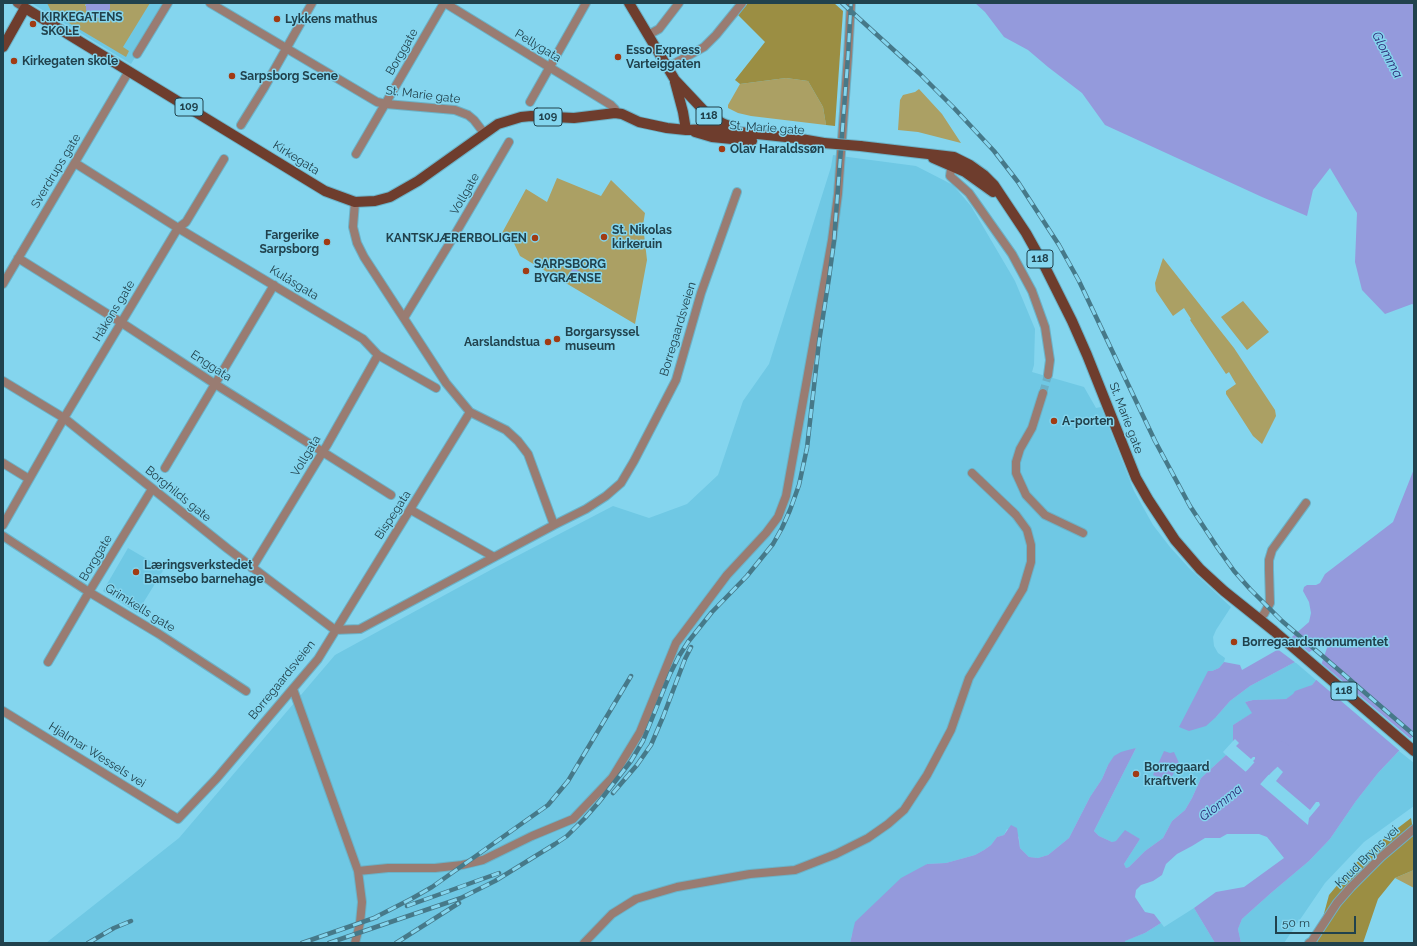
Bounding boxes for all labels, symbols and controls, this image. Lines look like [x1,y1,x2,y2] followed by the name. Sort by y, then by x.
[41,10,123,38] place label: KIRKEGATENS SKOLE
[285,12,377,26] place label: Lykkens mathus
[272,14,282,24] marker: Lykkens mathus
[28,19,38,29] marker: KIRKEGATENS SKOLE
[383,26,421,78] street label: Borggate
[512,27,564,65] street label: Pellygata
[1368,29,1406,81] water label: Glomma
[626,43,701,71] place label: Esso Express Varteiggaten
[613,52,623,62] marker: Esso Express Varteiggaten
[22,54,118,68] place label: Kirkegaten skole
[9,56,19,66] marker: Kirkegaten skole
[240,69,338,83] place label: Sarpsborg Scene
[227,71,237,81] marker: Sarpsborg Scene
[385,83,461,107] street label: St. Marie gate
[175,98,203,116] road number: 109
[696,107,722,125] road number: 118
[534,108,562,126] road number: 109
[729,118,805,138] street label: St. Marie gate
[28,131,84,211] street label: Sverdrups gate
[270,138,322,178] street label: Kirkegata
[730,142,824,156] place label: Olav Haraldssøn
[717,144,727,154] marker: Olav Haraldssøn
[447,171,483,217] street label: Vollgate
[612,223,672,251] place label: St. Nikolas kirkeruin
[260,228,319,256] place label: Fargerike Sarpsborg
[386,231,527,245] place label: KANTSKJÆRERBOLIGEN
[599,232,609,242] marker: St. Nikolas kirkeruin
[530,233,540,243] marker: KANTSKJÆRERBOLIGEN
[322,237,332,247] marker: Fargerike Sarpsborg
[1027,250,1053,268] road number: 118
[534,257,606,285] place label: SARPSBORG BYGRÆNSE
[267,263,321,303] street label: Kulåsgata
[521,266,531,276] marker: SARPSBORG BYGRÆNSE
[90,278,138,344] street label: Håkons gate
[657,280,699,378] street label: Borregaardsveien
[565,325,639,353] place label: Borgarsyssel museum
[552,334,562,344] marker: Borgarsyssel museum
[464,335,540,349] place label: Aarslandstua
[543,337,553,347] marker: Aarslandstua
[188,347,234,385] street label: Enggata
[1106,380,1146,456] street label: St. Marie gate
[1062,414,1114,428] place label: A-porten
[1049,416,1059,426] marker: A-porten
[288,433,324,479] street label: Vollgata
[142,463,214,525] street label: Borghilds gate
[372,488,414,542] street label: Bispegata
[77,532,115,584] street label: Borggate
[144,558,264,586] place label: Læringsverkstedet Bamsebo barnehage
[131,567,141,577] marker: Læringsverkstedet Bamsebo barnehage
[102,581,178,635] street label: Grimkells gate
[1242,635,1388,649] place label: Borregaardsmonumentet
[246,637,318,723] street label: Borregaardsveien
[1229,637,1239,647] marker: Borregaardsmonumentet
[1331,682,1357,700] road number: 118
[46,719,148,791] street label: Hjalmar Wessels vei
[1144,760,1210,788] place label: Borregaard kraftverk
[1131,769,1141,779] marker: Borregaard kraftverk
[1196,781,1246,825] water label: Glomma
[1332,823,1402,891] street label: Knud Bryns vei
[1277,908,1358,934] scale bar
[1282,916,1310,930] text: 50 m

